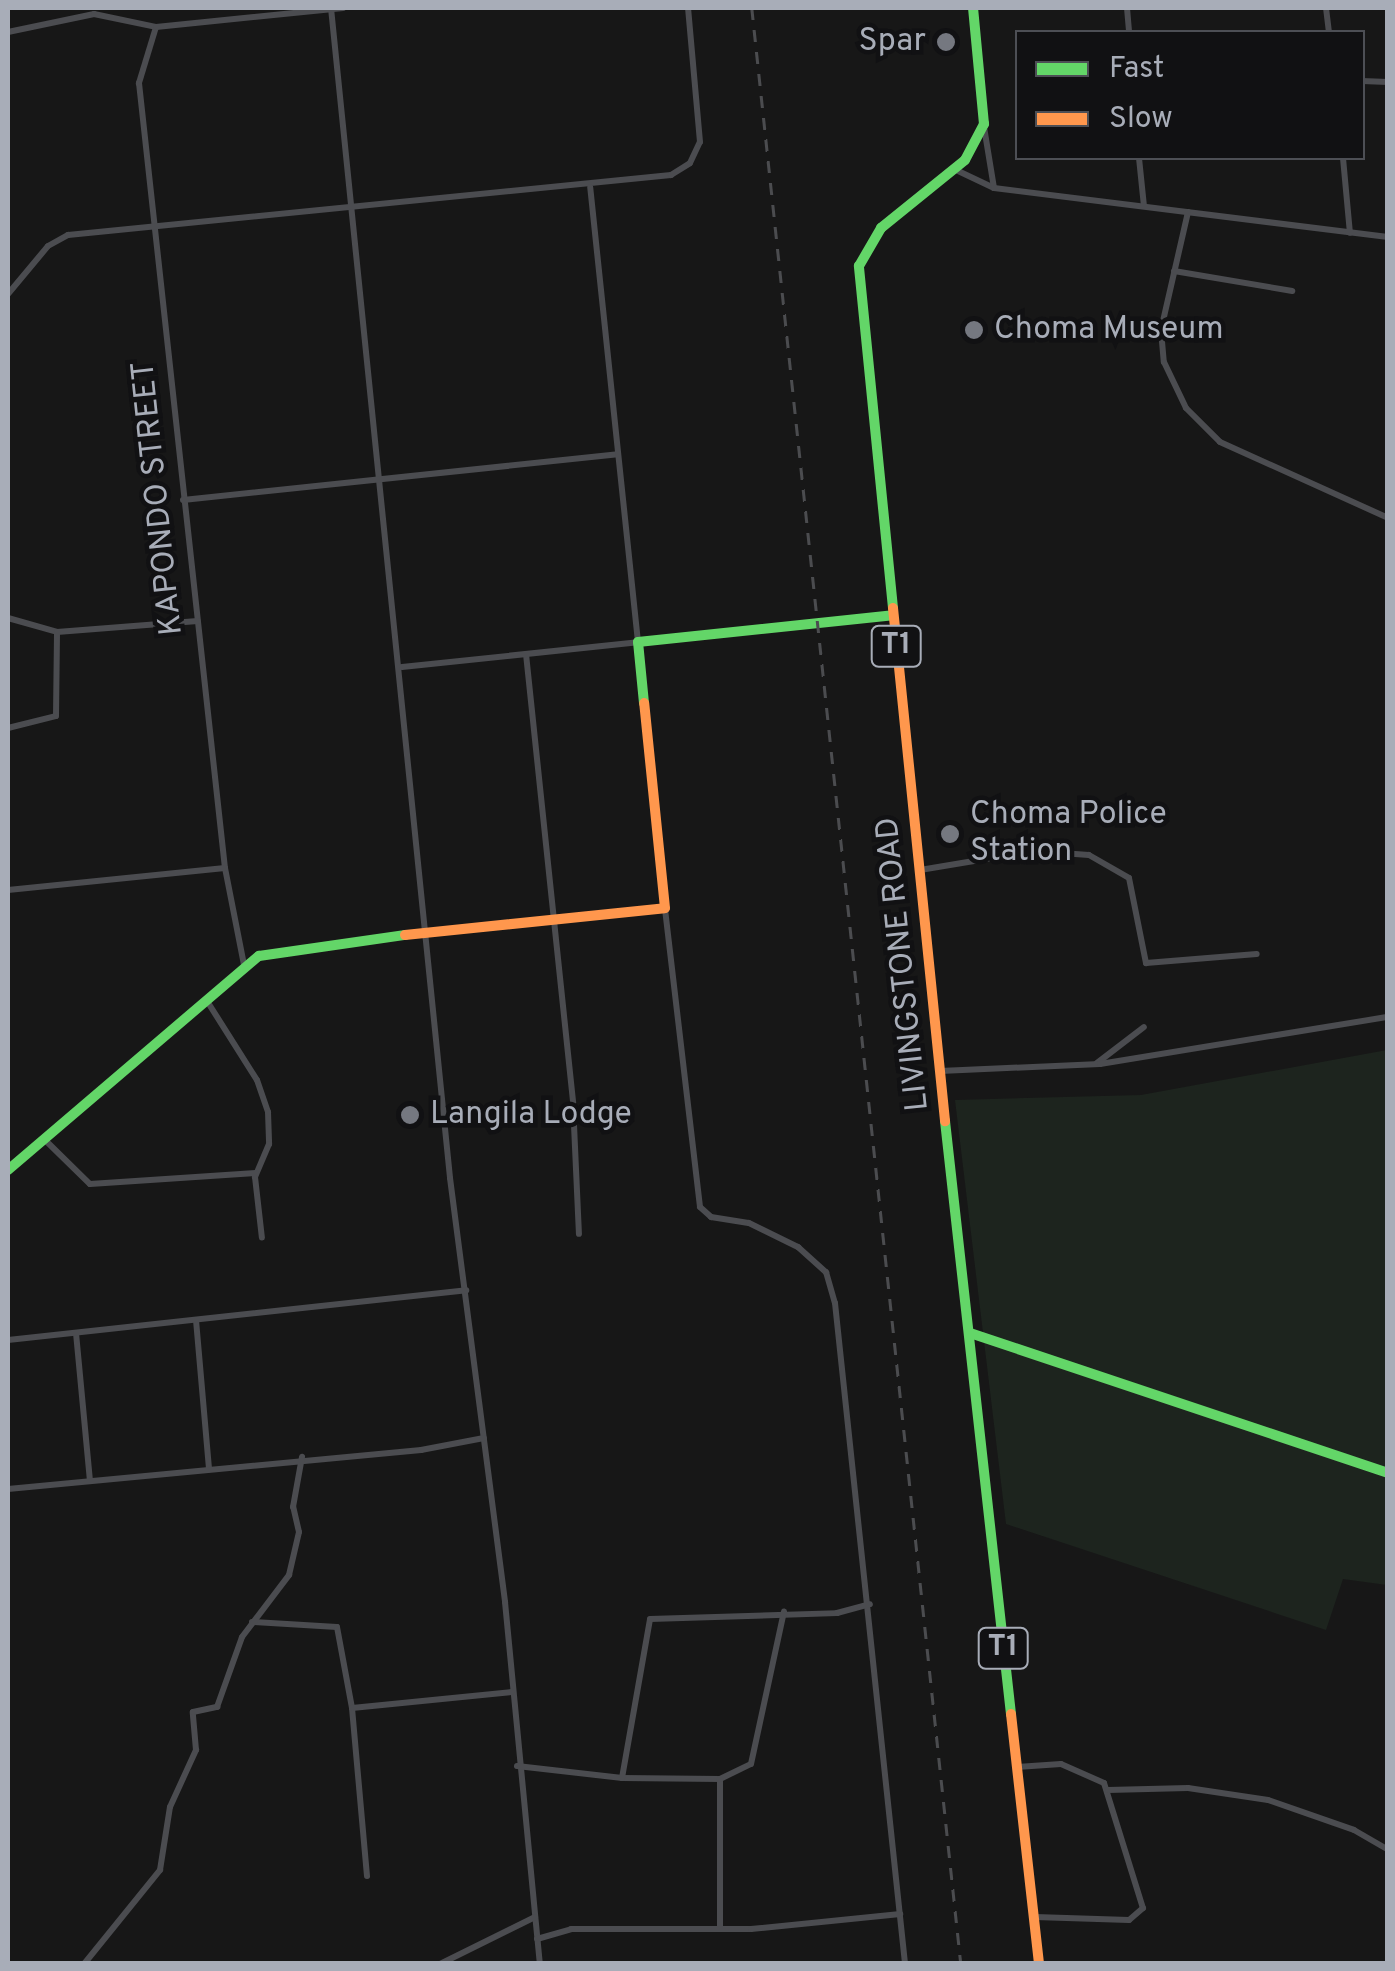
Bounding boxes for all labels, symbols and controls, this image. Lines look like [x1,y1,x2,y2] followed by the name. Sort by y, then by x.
[859,23,926,61] place label: Spar
[1015,30,1365,160] legend
[935,31,957,53] marker: Spar
[1109,51,1164,88] text: Fast
[1109,101,1173,138] text: Slow
[994,311,1224,349] place label: Choma Museum
[963,319,985,341] marker: Choma Museum
[125,359,193,637] street label: KAPONDO STREET
[868,621,924,671] road number: T1
[970,797,1167,872] place label: Choma Police Station
[869,815,939,1113] street label: LIVINGSTONE ROAD
[939,823,961,845] marker: Choma Police Station
[430,1096,632,1134] place label: Langila Lodge
[399,1104,421,1126] marker: Langila Lodge
[976,1623,1030,1673] road number: T1

